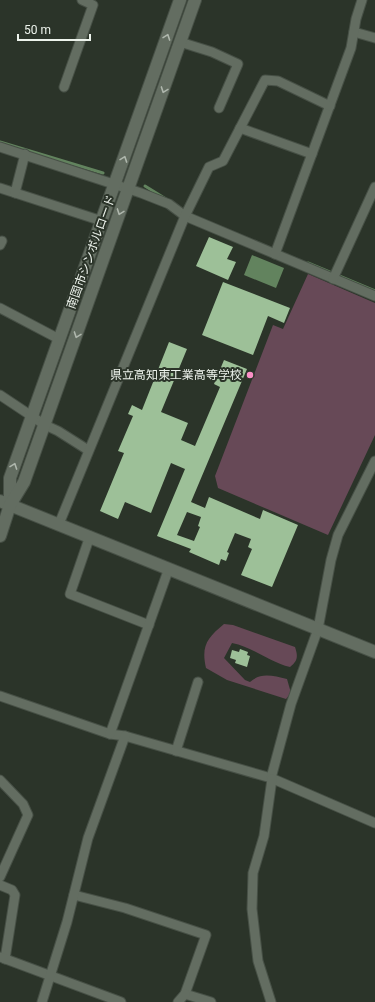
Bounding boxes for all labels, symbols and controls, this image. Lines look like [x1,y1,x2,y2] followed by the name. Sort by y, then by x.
[18,16,90,42] scale bar
[24,23,51,37] text: 50 m
[163,33,171,40] one-way arrow
[160,86,168,93] one-way arrow
[119,156,127,163] one-way arrow
[64,193,118,311] street label: 南国市シンボルロード
[116,208,125,215] one-way arrow
[73,331,81,338] one-way arrow
[110,368,242,382] place label: 県立高知東工業高等学校
[245,370,255,380] marker: 県立高知東工業高等学校
[10,463,18,470] one-way arrow

